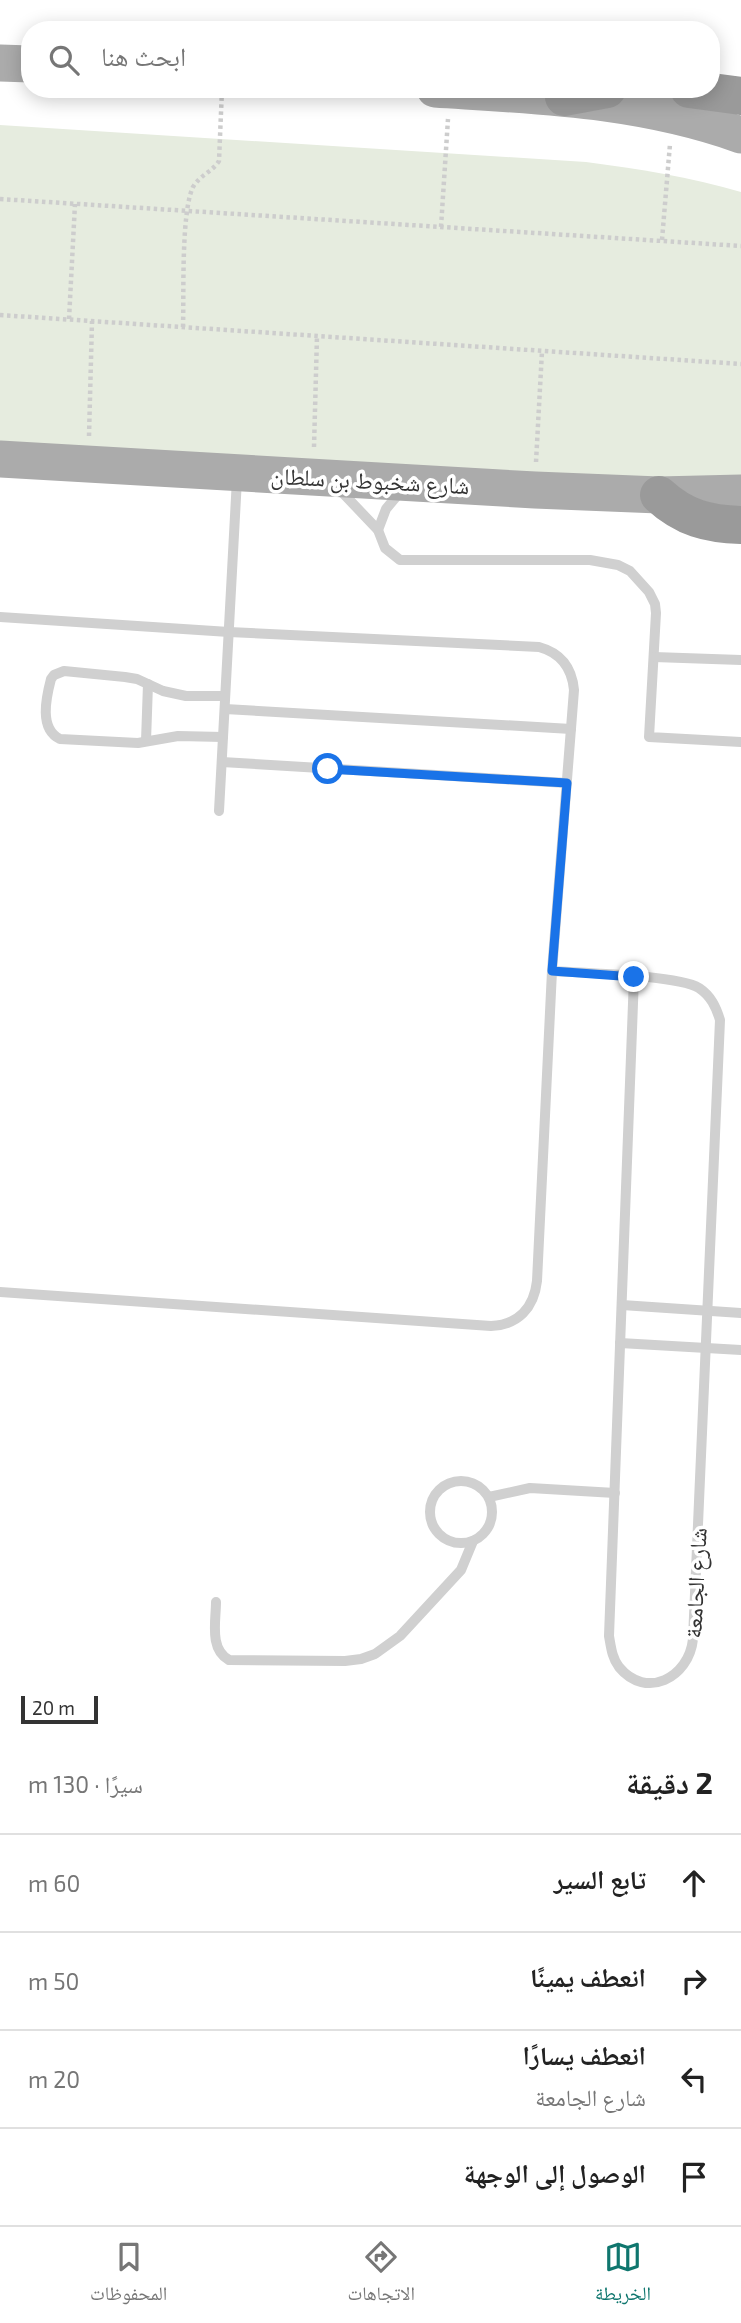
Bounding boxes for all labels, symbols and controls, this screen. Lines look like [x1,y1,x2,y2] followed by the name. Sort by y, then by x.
[21,21,720,98] search box
[101,40,186,71] text: ابحث هنا
[45,41,83,79] icon: search
[270,461,470,501] street label: شارع شخبوط بن سلطان
[312,753,343,784] route start
[618,961,649,992] route end
[678,1527,714,1639] street label: شارع الجامعة
[21,1693,98,1725] scale bar
[32,1696,75,1719] text: 20 m
[626,1764,713,1800] text: 2 دقيقة
[28,1770,143,1798] text: سيرًا · 130 m
[554,1863,646,1894] text: تابع السير
[675,1864,713,1902] icon: ahead
[28,1869,80,1897] text: 60 m
[530,1961,646,1992] text: انعطف يمينًا
[675,1962,713,2000] icon: right
[28,1967,80,1995] text: 50 m
[522,2039,646,2070] text: انعطف يسارًا
[675,2060,713,2098] icon: left
[28,2065,80,2093] text: 20 m
[535,2083,646,2111] text: شارع الجامعة
[464,2157,646,2188] text: الوصول إلى الوجهة
[675,2158,713,2196] icon: arrive
[90,2238,167,2312] tab: المحفوظات
[347,2238,415,2312] tab: الاتجاهات
[595,2238,651,2312] tab: الخريطة

